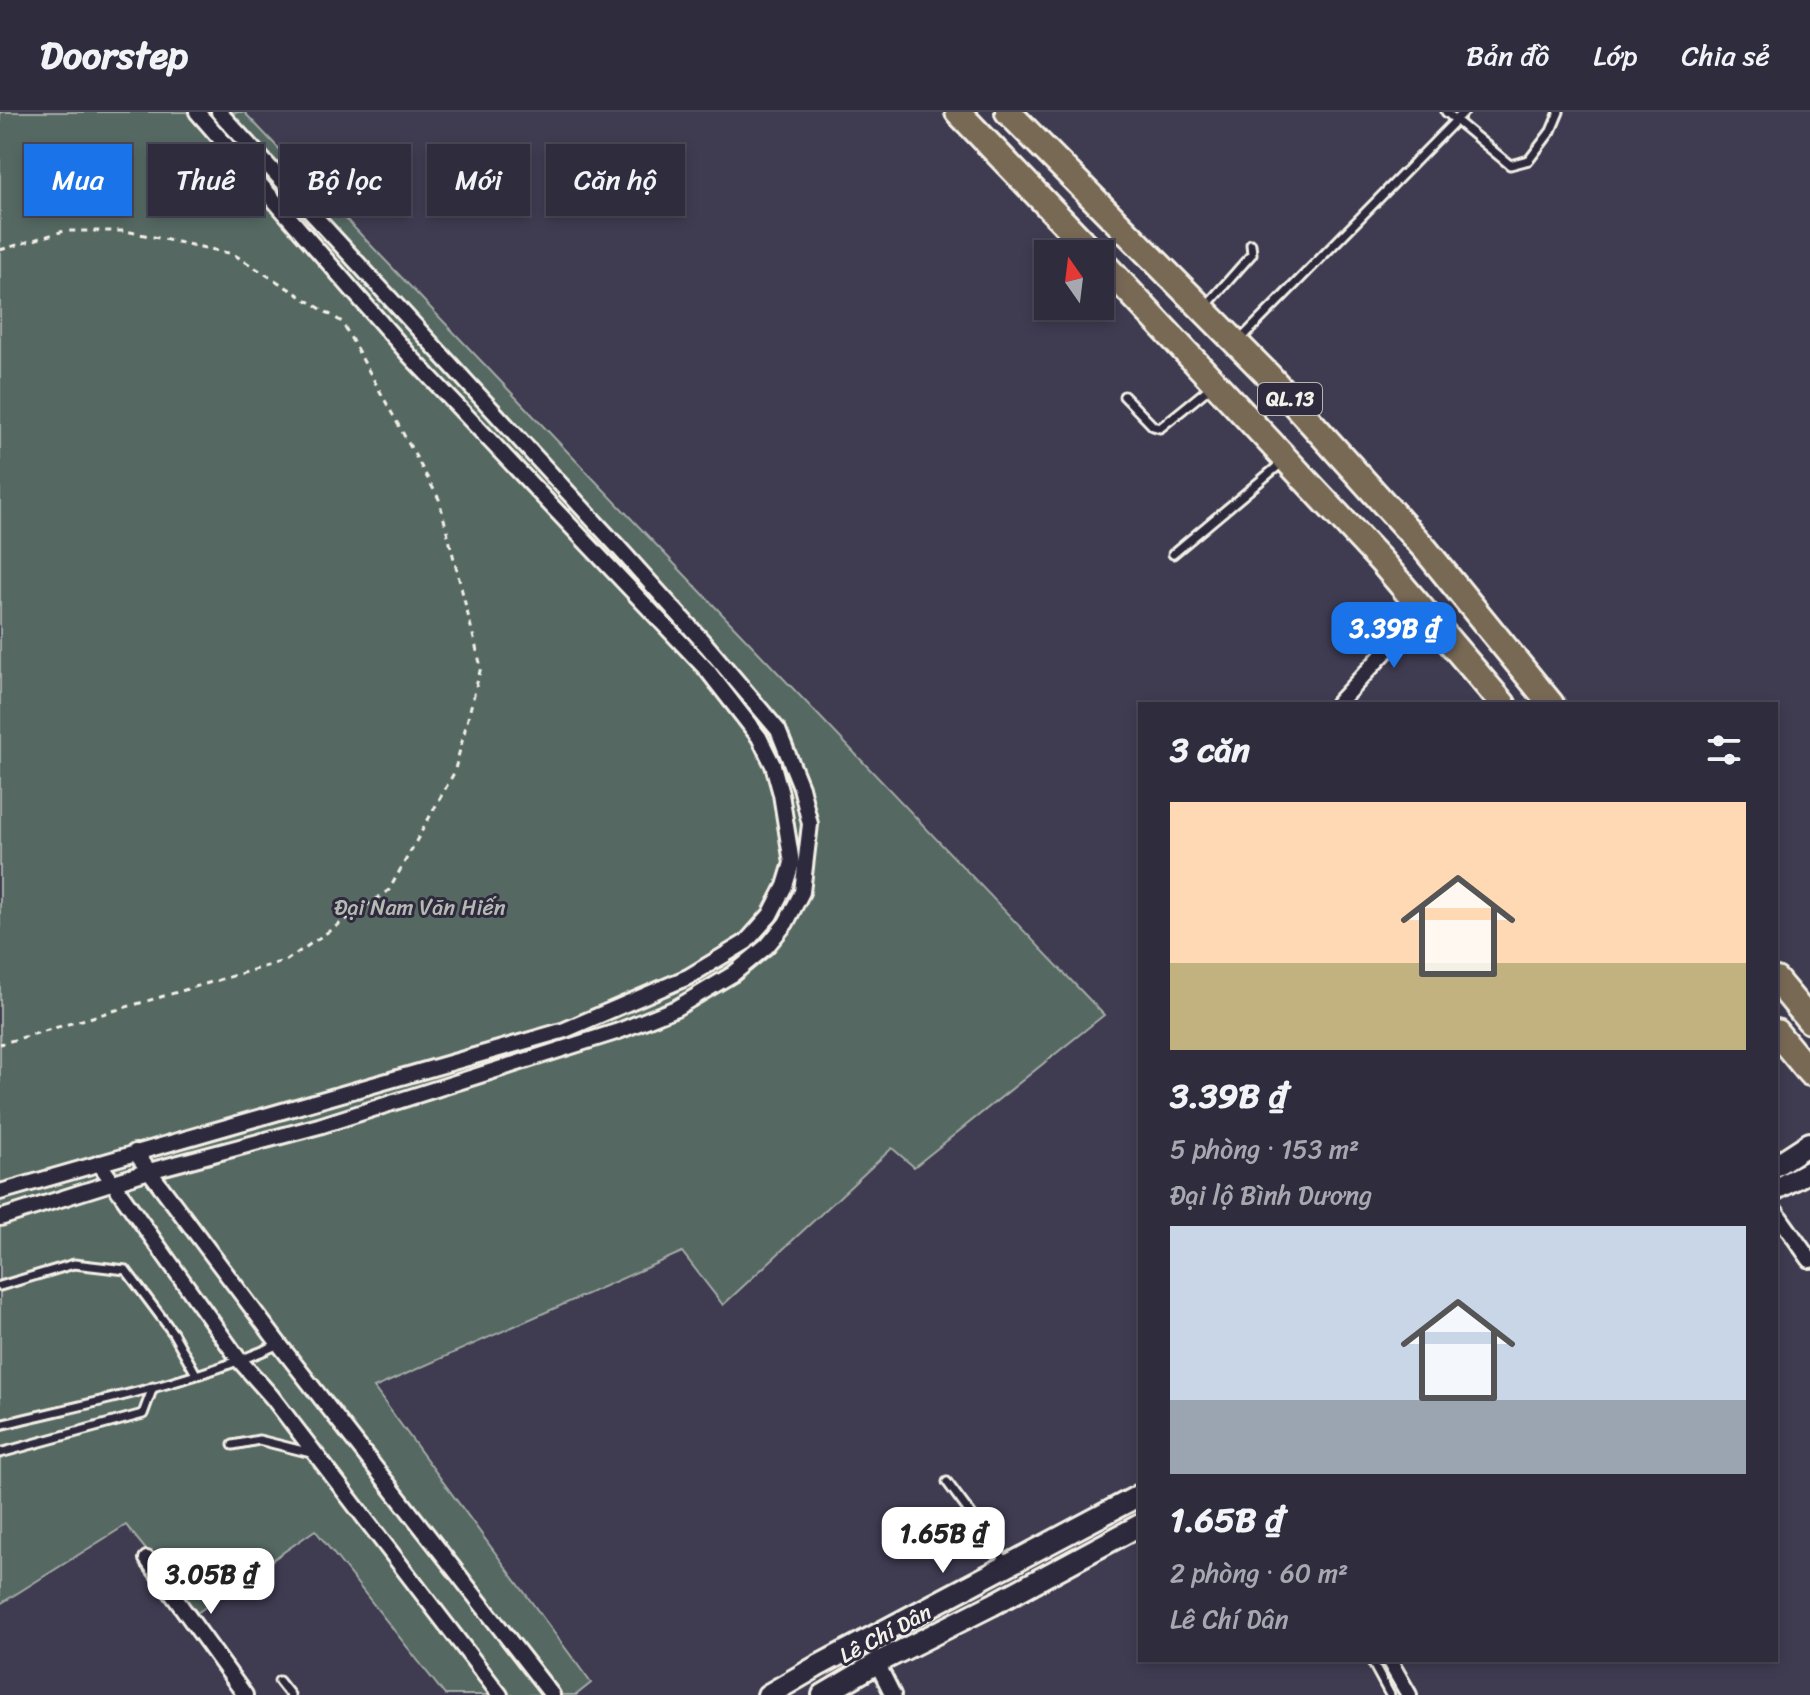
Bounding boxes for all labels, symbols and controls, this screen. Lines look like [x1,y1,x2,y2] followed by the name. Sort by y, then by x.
[40,22,188,89] text: Doorstep
[1466,31,1549,80] text: Bản đồ
[1593,31,1638,80] text: Lớp
[1682,31,1770,80] text: Chia sẻ
[24,144,132,216] chip: Mua
[148,144,264,216] chip: Thuê
[280,144,411,216] chip: Bộ lọc
[427,144,530,216] chip: Mới
[546,144,685,216] chip: Căn hộ
[1034,240,1114,320] north arrow
[1034,240,1114,320] map controls
[1258,383,1322,415] road number: QL.13
[1320,602,1468,670] pin: 3.39B ₫
[1349,605,1439,651] text: 3.39B ₫
[1170,720,1250,780] text: 3 căn
[1702,728,1746,772] icon: filters
[1386,854,1530,998] icon: home
[334,888,506,927] park label: Đại Nam Văn Hiến
[1170,1066,1287,1126] text: 3.39B ₫
[1170,1126,1359,1172] text: 5 phòng · 153 m²
[1170,1172,1372,1218] text: Đại lộ Bình Dương
[1386,1278,1530,1422] icon: home
[1170,1490,1283,1550] text: 1.65B ₫
[869,1507,1017,1575] pin: 1.65B ₫
[900,1510,986,1556] text: 1.65B ₫
[137,1548,285,1616] pin: 3.05B ₫
[1170,1550,1348,1596] text: 2 phòng · 60 m²
[165,1551,257,1597] text: 3.05B ₫
[832,1593,939,1674] street label: Lê Chí Dân
[1170,1596,1289,1642] text: Lê Chí Dân

